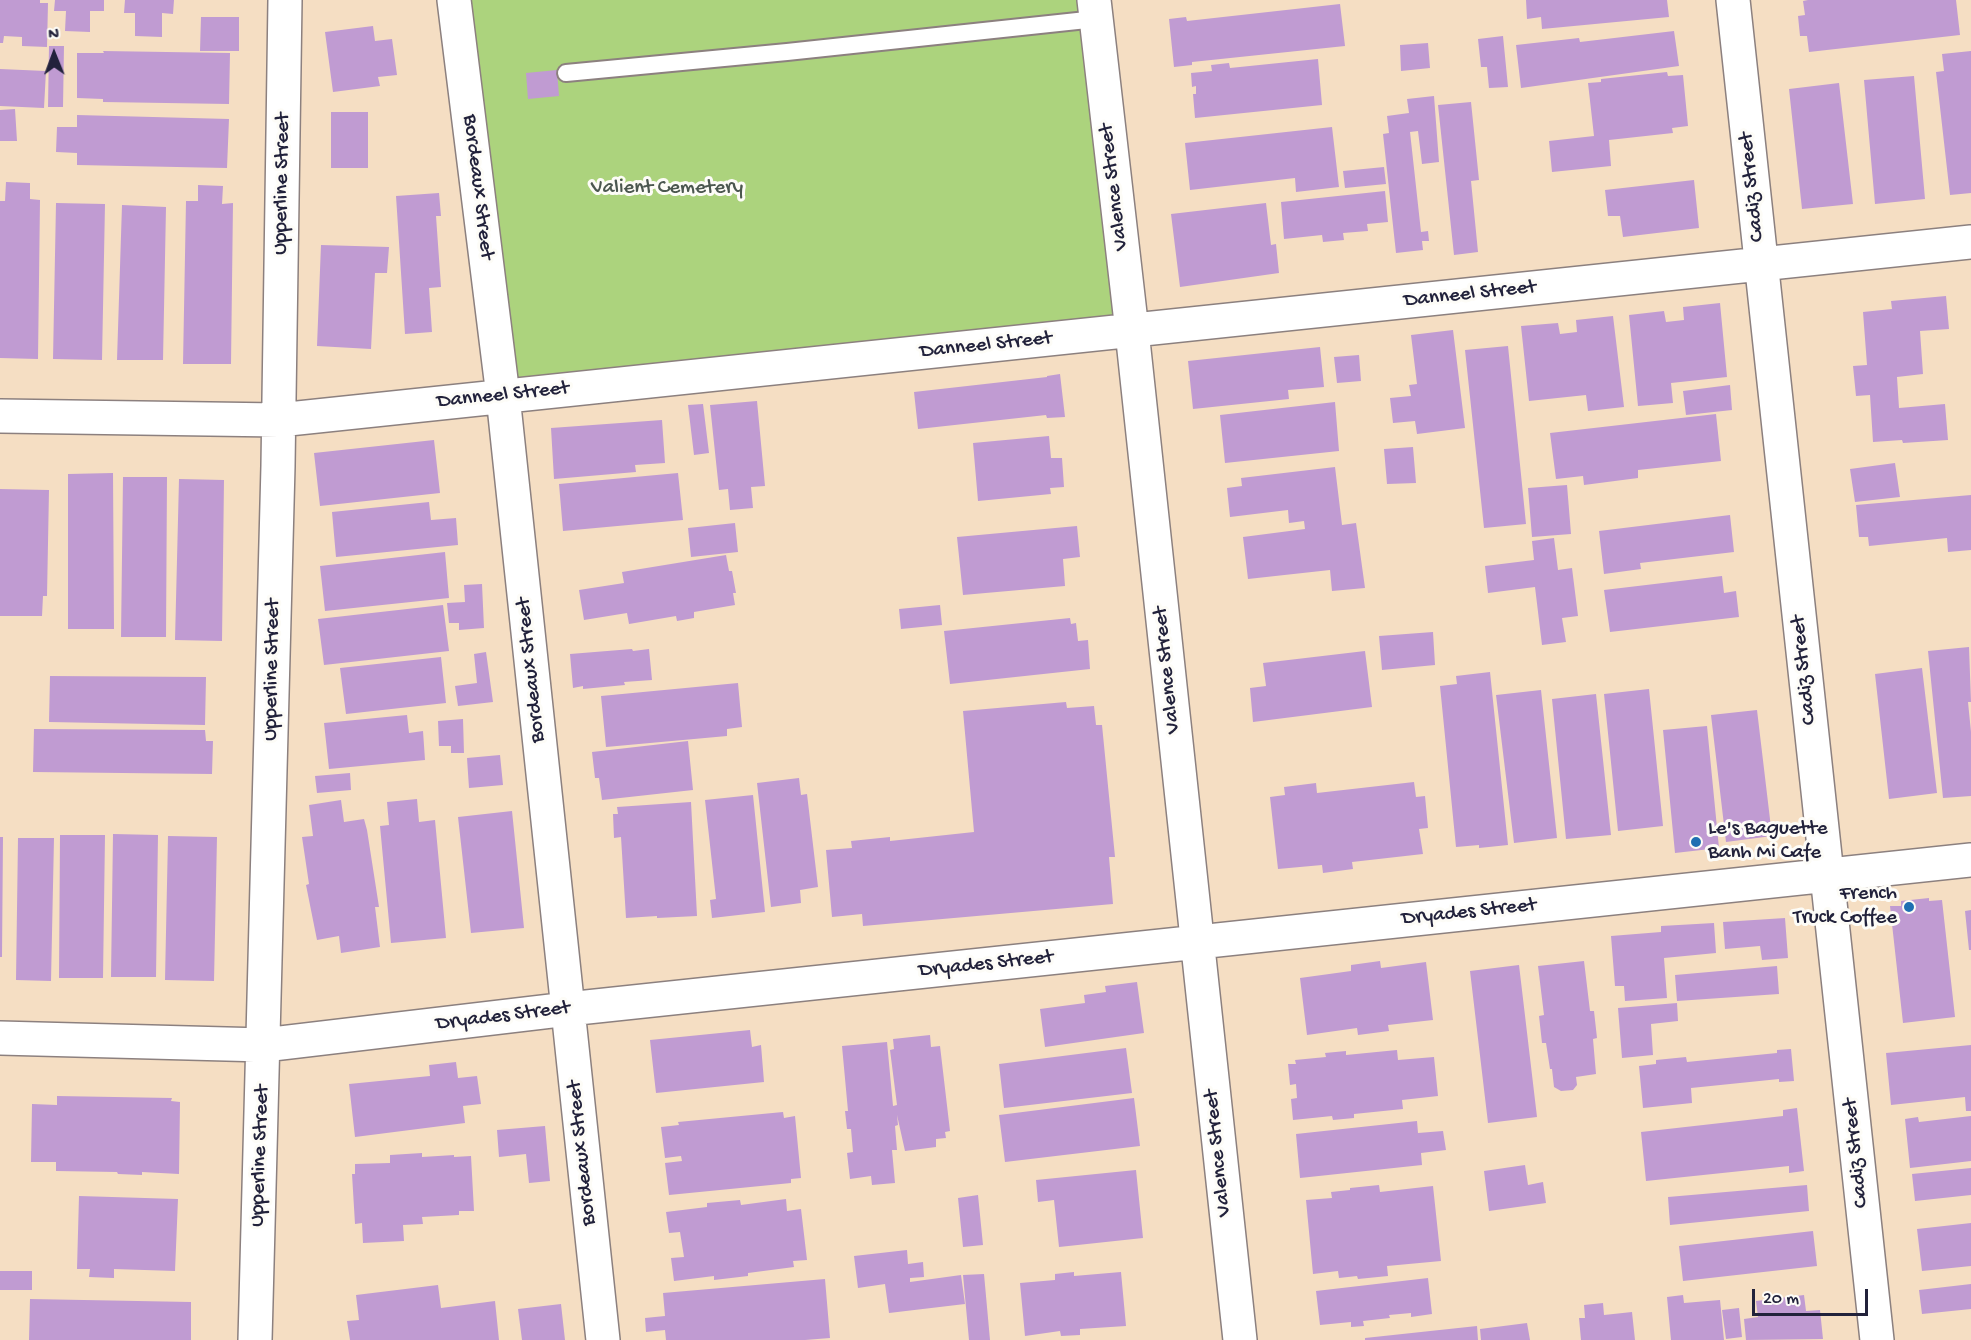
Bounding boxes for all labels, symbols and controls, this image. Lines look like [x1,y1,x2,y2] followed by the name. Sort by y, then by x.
[24,24,84,84] north arrow
[48,26,59,45] text: N
[269,113,297,255] street label: Upperline Street
[456,113,498,261] street label: Bordeaux Street
[1095,122,1135,252] street label: Valence Street
[1735,131,1771,243] street label: Cadiz Street
[591,176,743,202] park label: Valient Cemetery
[1403,276,1537,314] street label: Danneel Street
[919,327,1053,365] street label: Danneel Street
[436,377,570,415] street label: Danneel Street
[512,596,552,744] street label: Bordeaux Street
[259,599,287,741] street label: Upperline Street
[1149,605,1187,735] street label: Valence Street
[1787,614,1823,726] street label: Cadiz Street
[1708,817,1828,867] place label: Le's Baguette Banh Mi Cafe
[1689,835,1703,849] marker: Le's Baguette Banh Mi Cafe
[1793,882,1897,932] place label: French Truck Coffee
[1401,893,1537,933] street label: Dryades Street
[1902,900,1916,914] marker: French Truck Coffee
[918,945,1054,985] street label: Dryades Street
[434,996,572,1038] street label: Dryades Street
[563,1079,603,1227] street label: Bordeaux Street
[246,1085,276,1227] street label: Upperline Street
[1200,1088,1238,1218] street label: Valence Street
[1839,1097,1875,1209] street label: Cadiz Street
[1755,1277,1870,1315] scale bar
[1763,1289,1799,1310] text: 20 m

